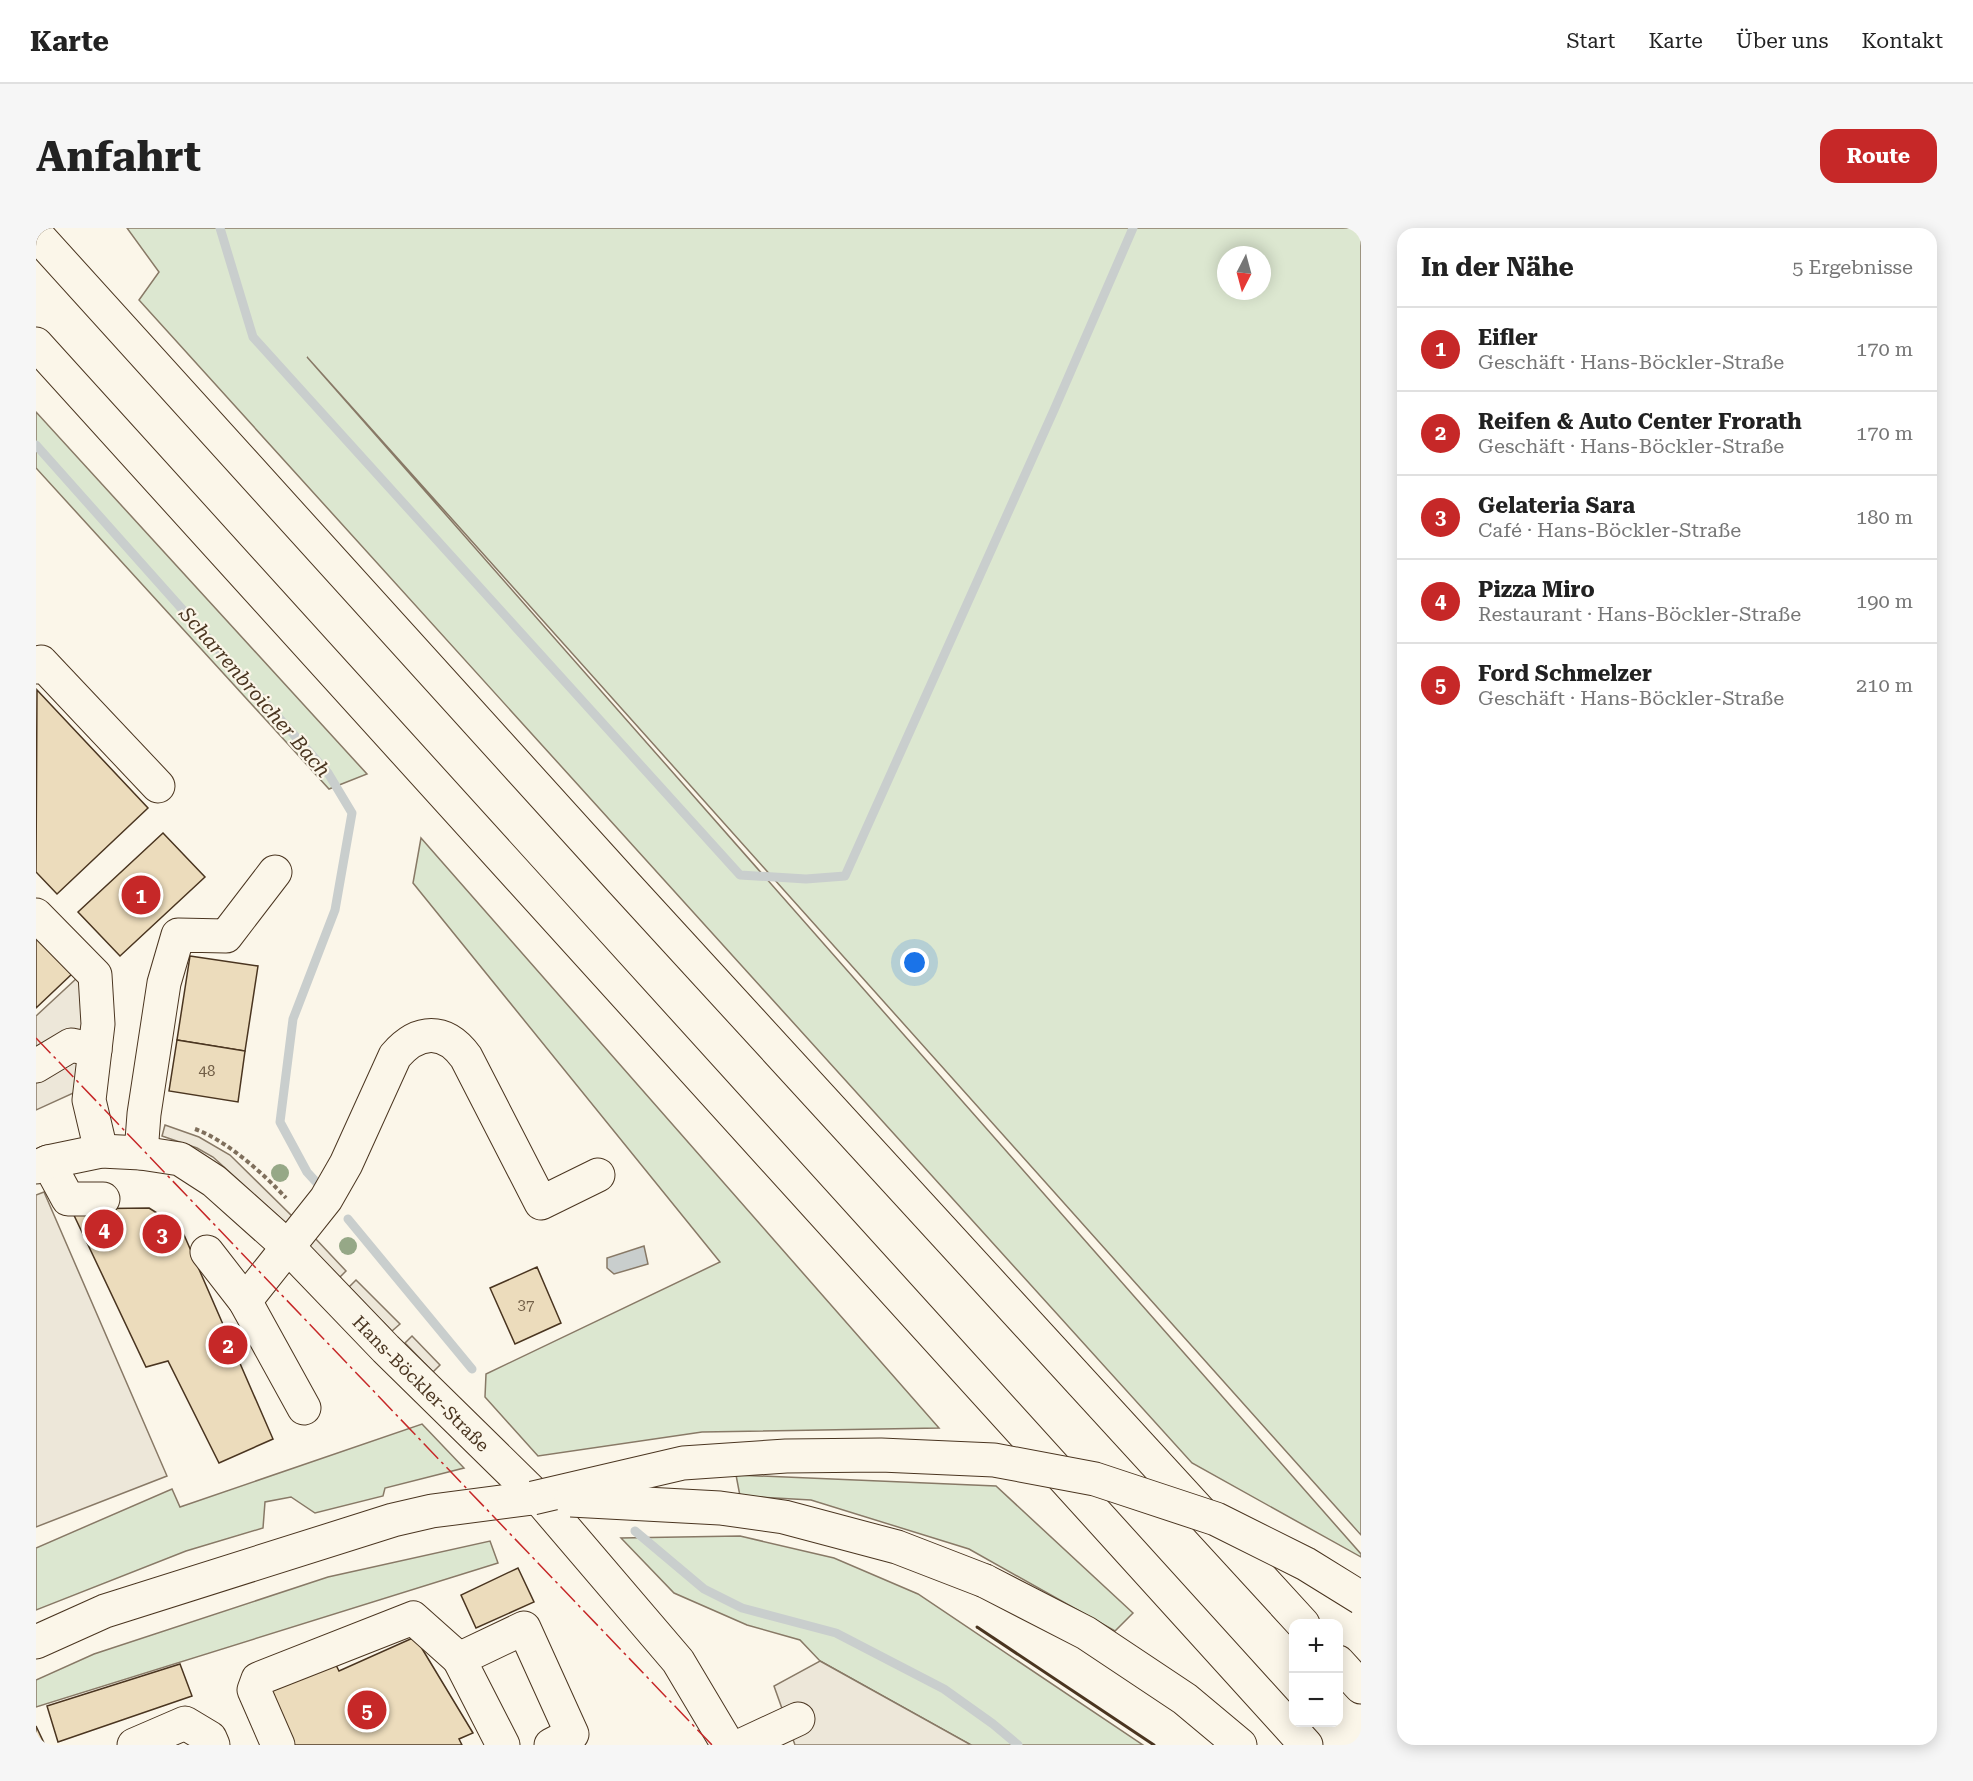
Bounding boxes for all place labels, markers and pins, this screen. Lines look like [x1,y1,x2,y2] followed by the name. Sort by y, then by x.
[122,872,160,918] pin: 1
[84,1206,124,1252] pin: 4
[142,1212,182,1256] pin: 3
[208,1322,248,1368] pin: 2
[348,1688,386,1732] pin: 5

